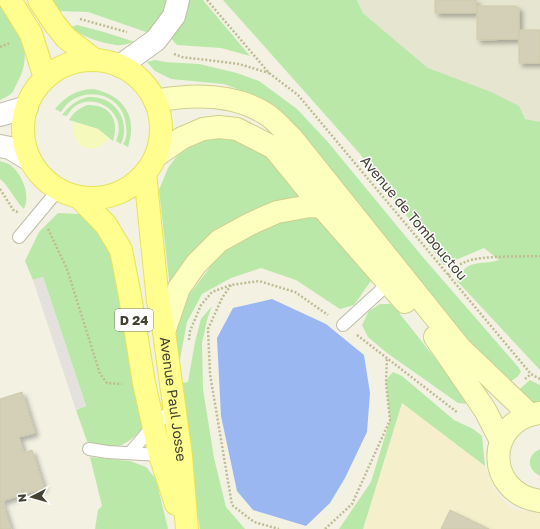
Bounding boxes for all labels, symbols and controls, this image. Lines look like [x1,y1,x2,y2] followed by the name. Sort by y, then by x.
[357,152,471,283] street label: Avenue de Tombouctou
[115,309,153,331] road number: D 24
[157,336,190,462] street label: Avenue Paul Josse
[12,477,52,517] north arrow
[15,493,28,503] text: N

